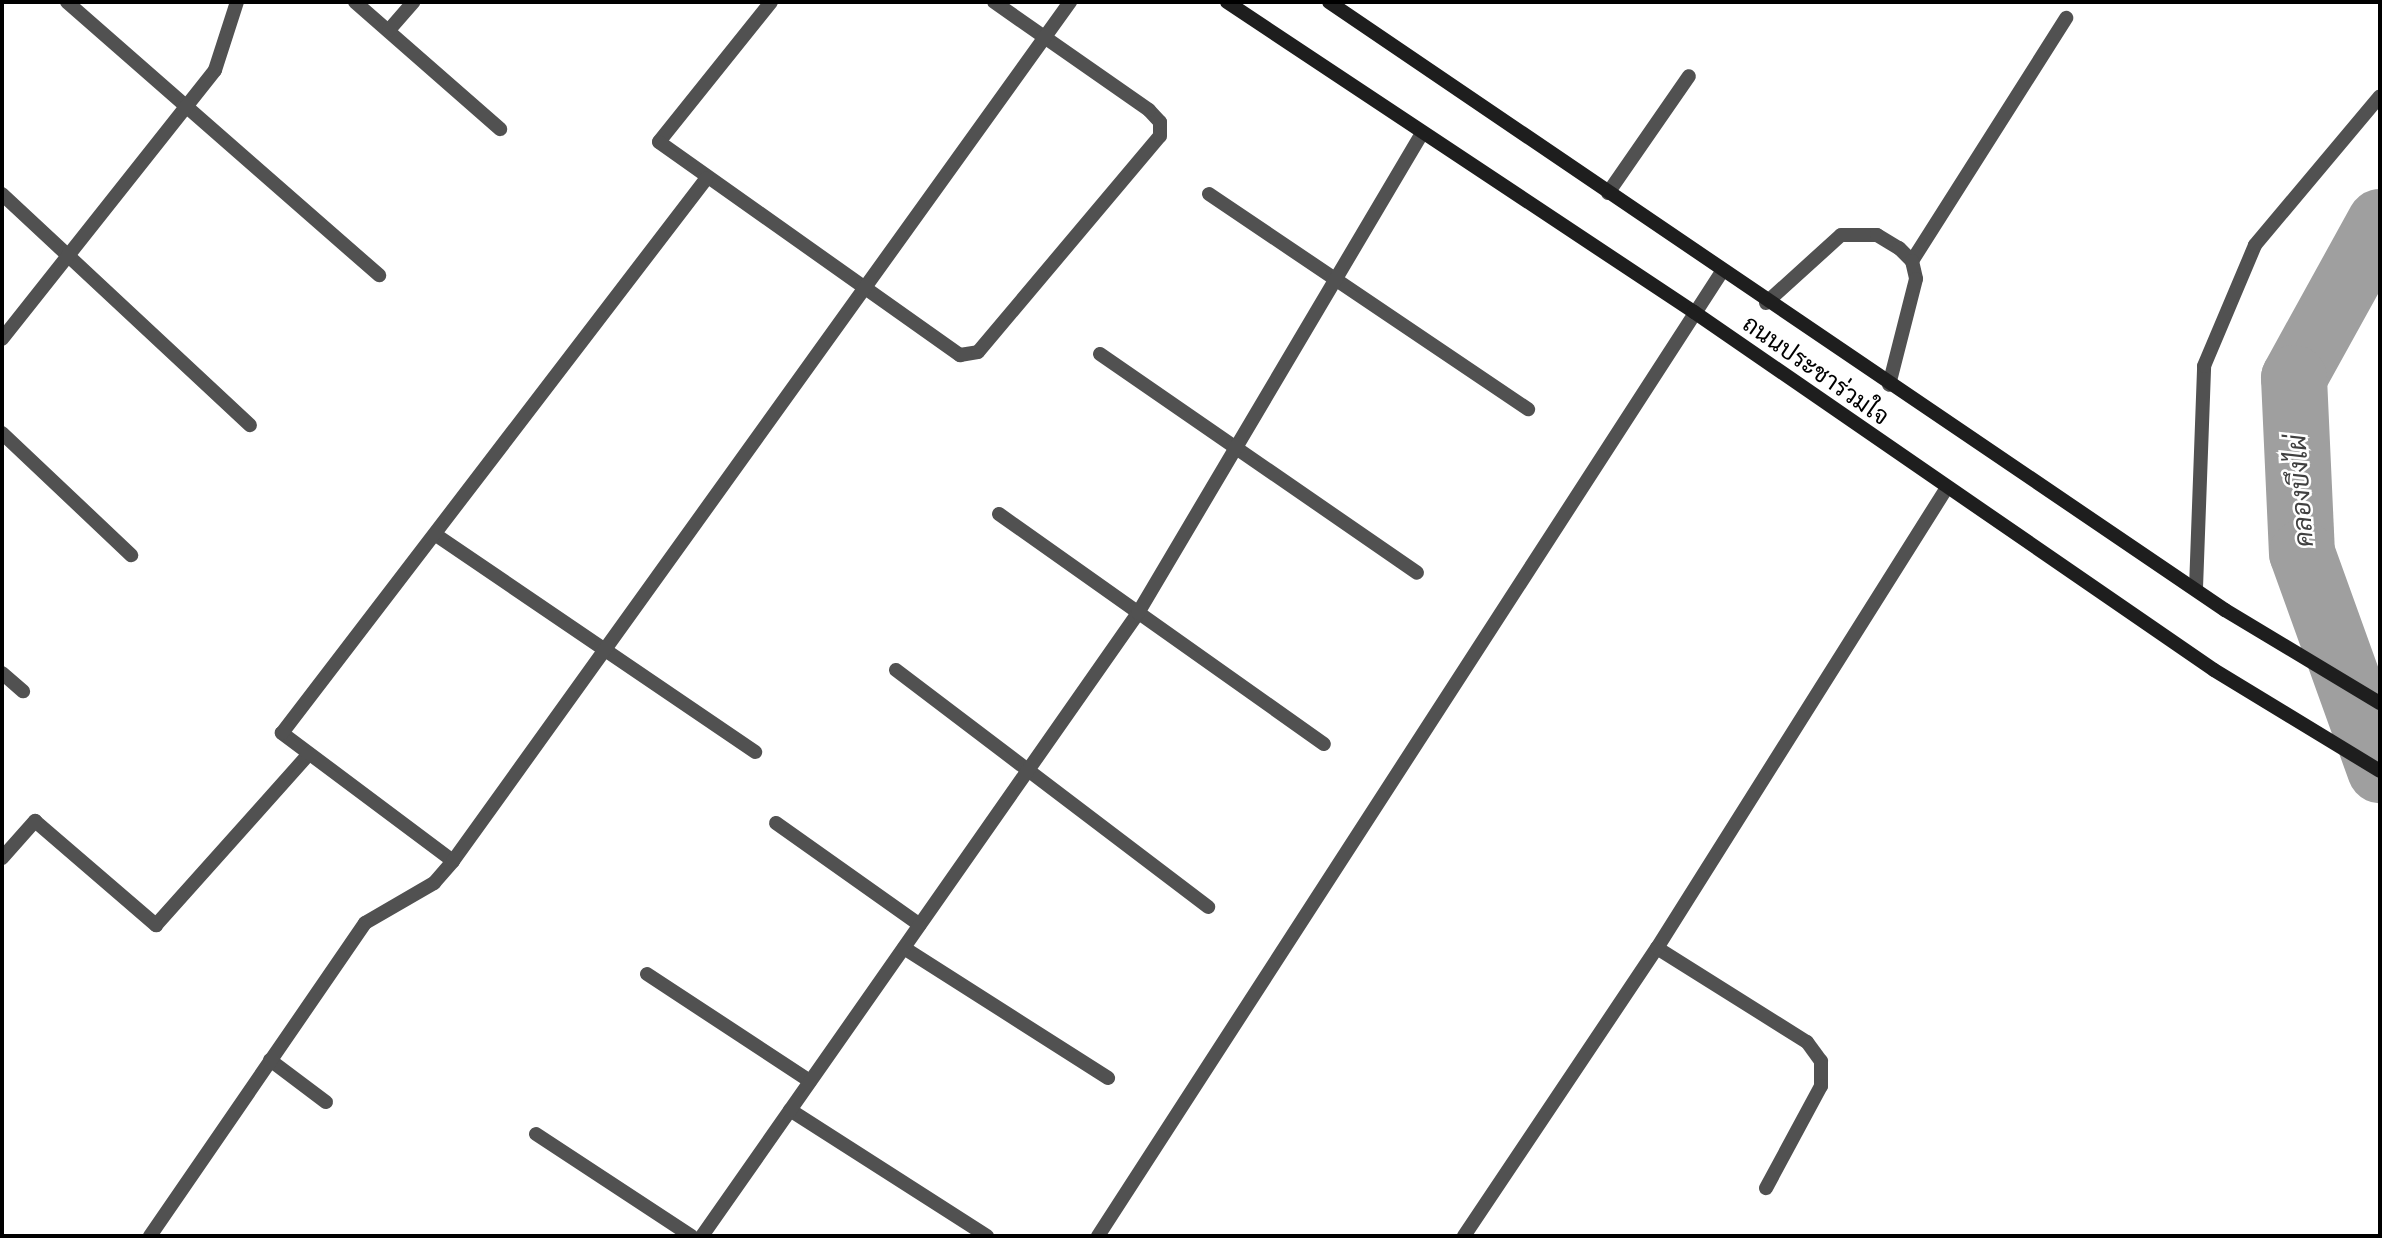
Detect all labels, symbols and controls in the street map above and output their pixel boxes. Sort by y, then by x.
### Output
street label: ถนนประชาร่วมใจ [1737,309,1895,431]
water label: คลองบึงไผ่ [2281,434,2319,548]

